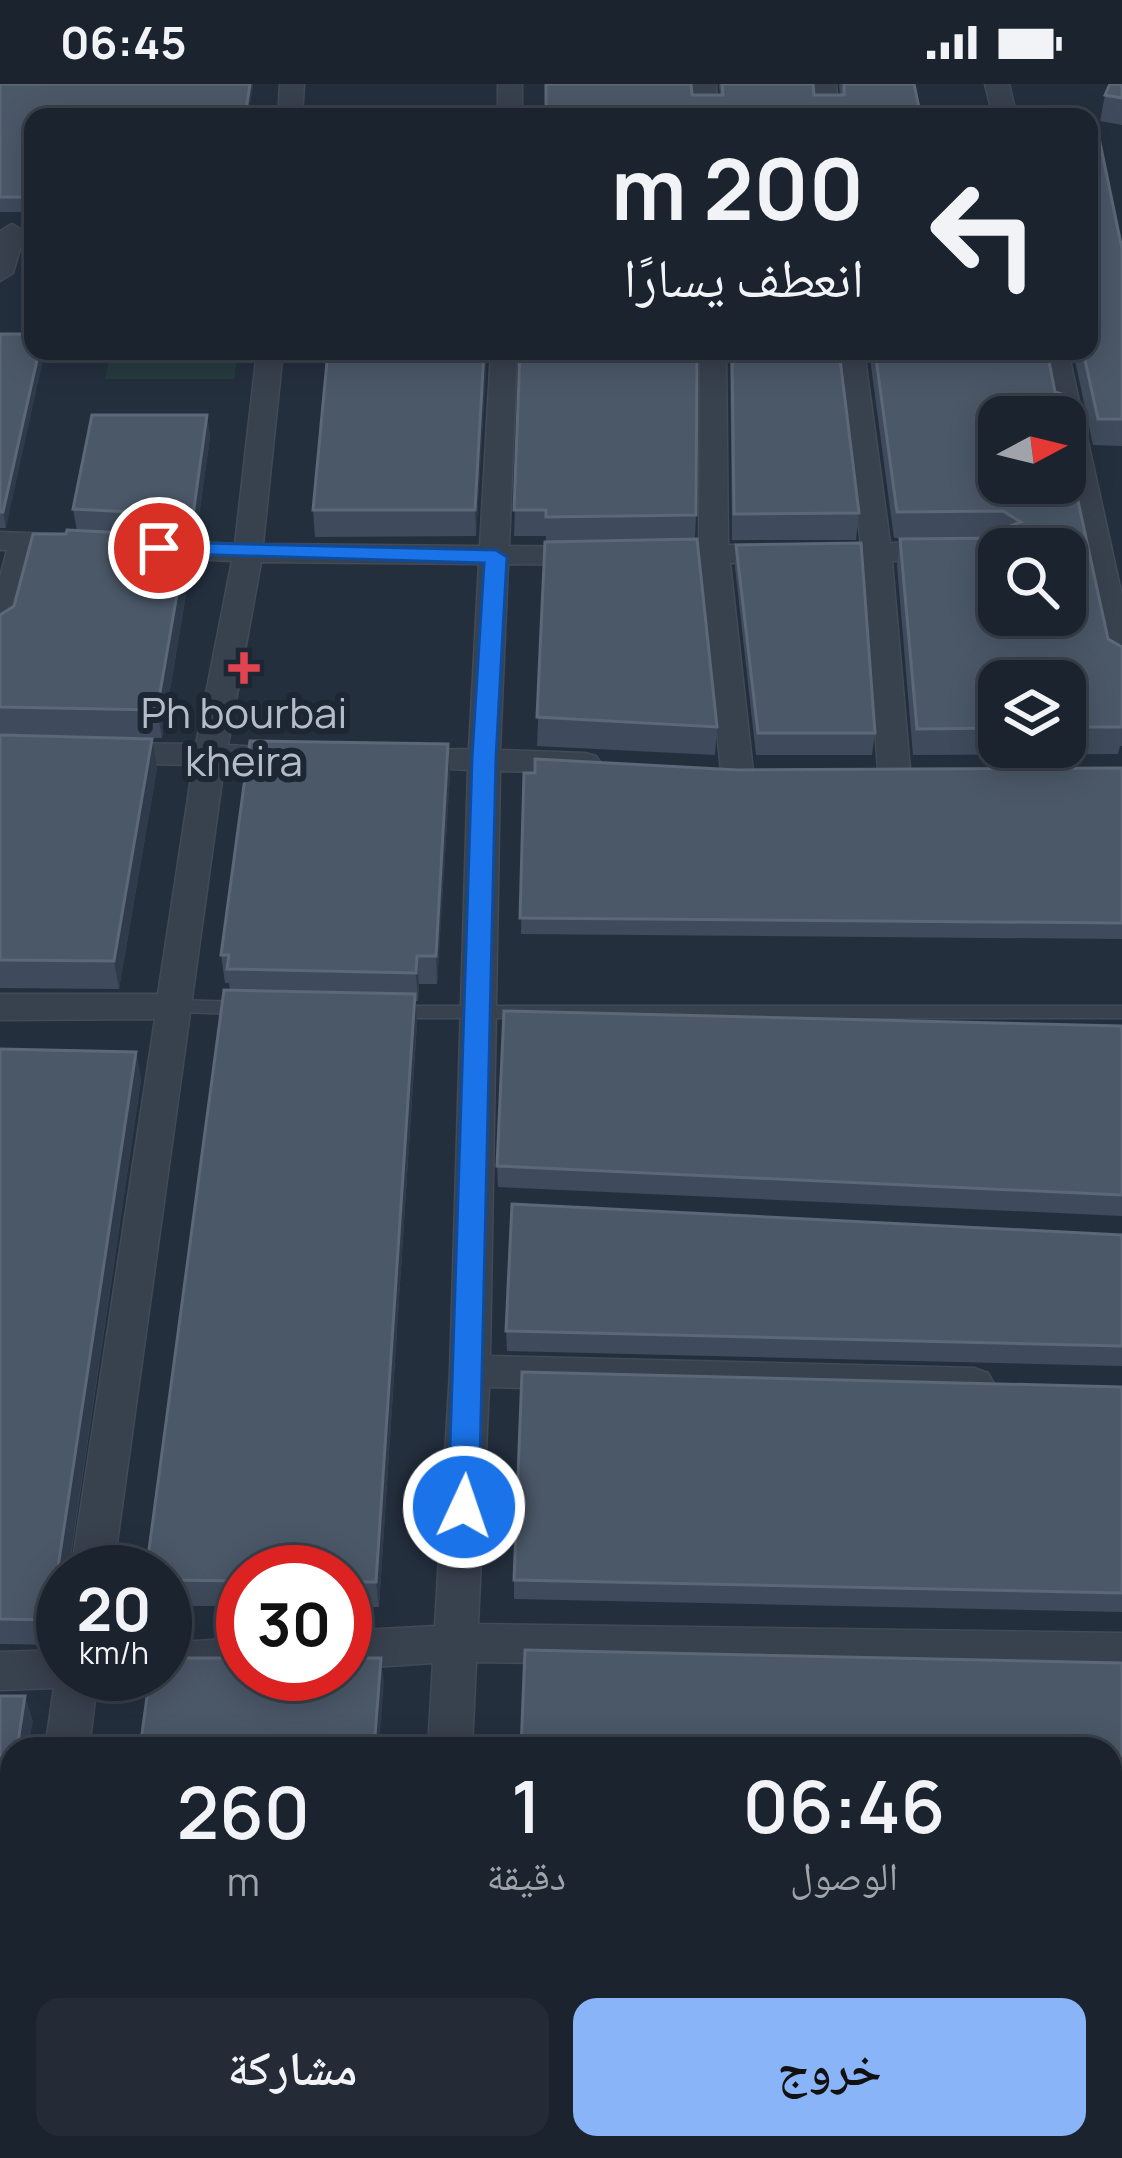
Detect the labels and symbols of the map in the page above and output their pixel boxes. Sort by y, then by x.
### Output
north arrow [978,396,1086,504]
pin [108,497,210,599]
marker: Ph bourbai kheira [231,655,257,681]
place label: Ph bourbai kheira [141,683,347,789]
position arrow [401,1444,527,1570]
speed limit sign: 30 [216,1545,372,1701]

